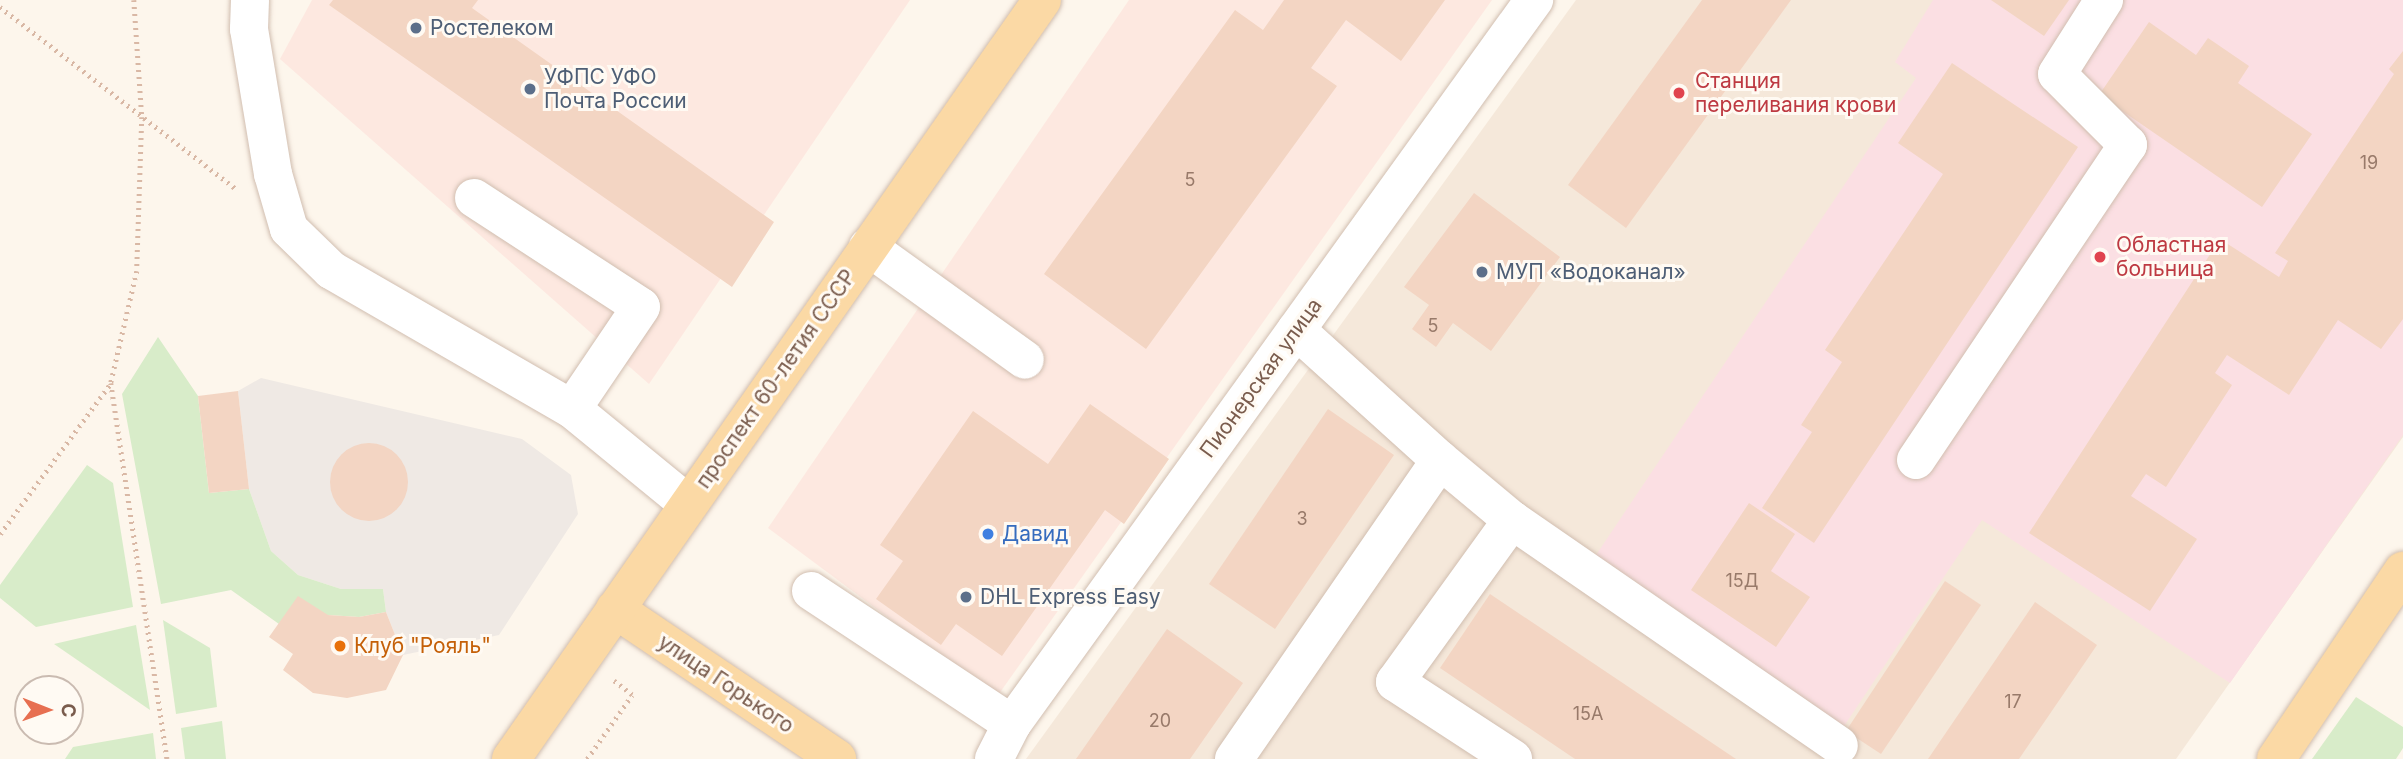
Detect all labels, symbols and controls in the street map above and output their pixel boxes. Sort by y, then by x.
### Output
place label: Ростелеком [430,15,554,41]
marker: Ростелеком [408,20,424,36]
place label: УФПС УФО Почта России [544,64,687,114]
place label: Станция переливания крови [1695,68,1896,118]
marker: УФПС УФО Почта России [522,81,538,97]
marker: Станция переливания крови [1669,83,1689,103]
house number: 19 [2360,152,2378,174]
house number: 5 [1185,169,1195,191]
place label: Областная больница [2116,232,2226,282]
marker: Областная больница [2090,247,2110,267]
place label: МУП «Водоканал» [1496,259,1686,285]
marker: МУП «Водоканал» [1474,264,1490,280]
street label: проспект 60-летия СССР [691,265,861,493]
street label: Пионерская улица [1195,294,1327,462]
house number: 5 [1428,315,1438,337]
house number: 3 [1296,508,1308,530]
place label: Давид [1002,521,1068,547]
marker: Давид [980,526,996,542]
house number: 15Д [1725,570,1759,592]
place label: DHL Express Easy [980,584,1161,610]
marker: DHL Express Easy [958,589,974,605]
street label: улица Горького [653,629,799,739]
place label: Клуб "Рояль" [354,633,491,659]
marker: Клуб "Рояль" [332,638,348,654]
north arrow [14,675,84,745]
house number: 17 [2004,691,2022,713]
text: С [57,703,80,718]
house number: 15А [1573,703,1603,725]
house number: 20 [1149,710,1171,732]

